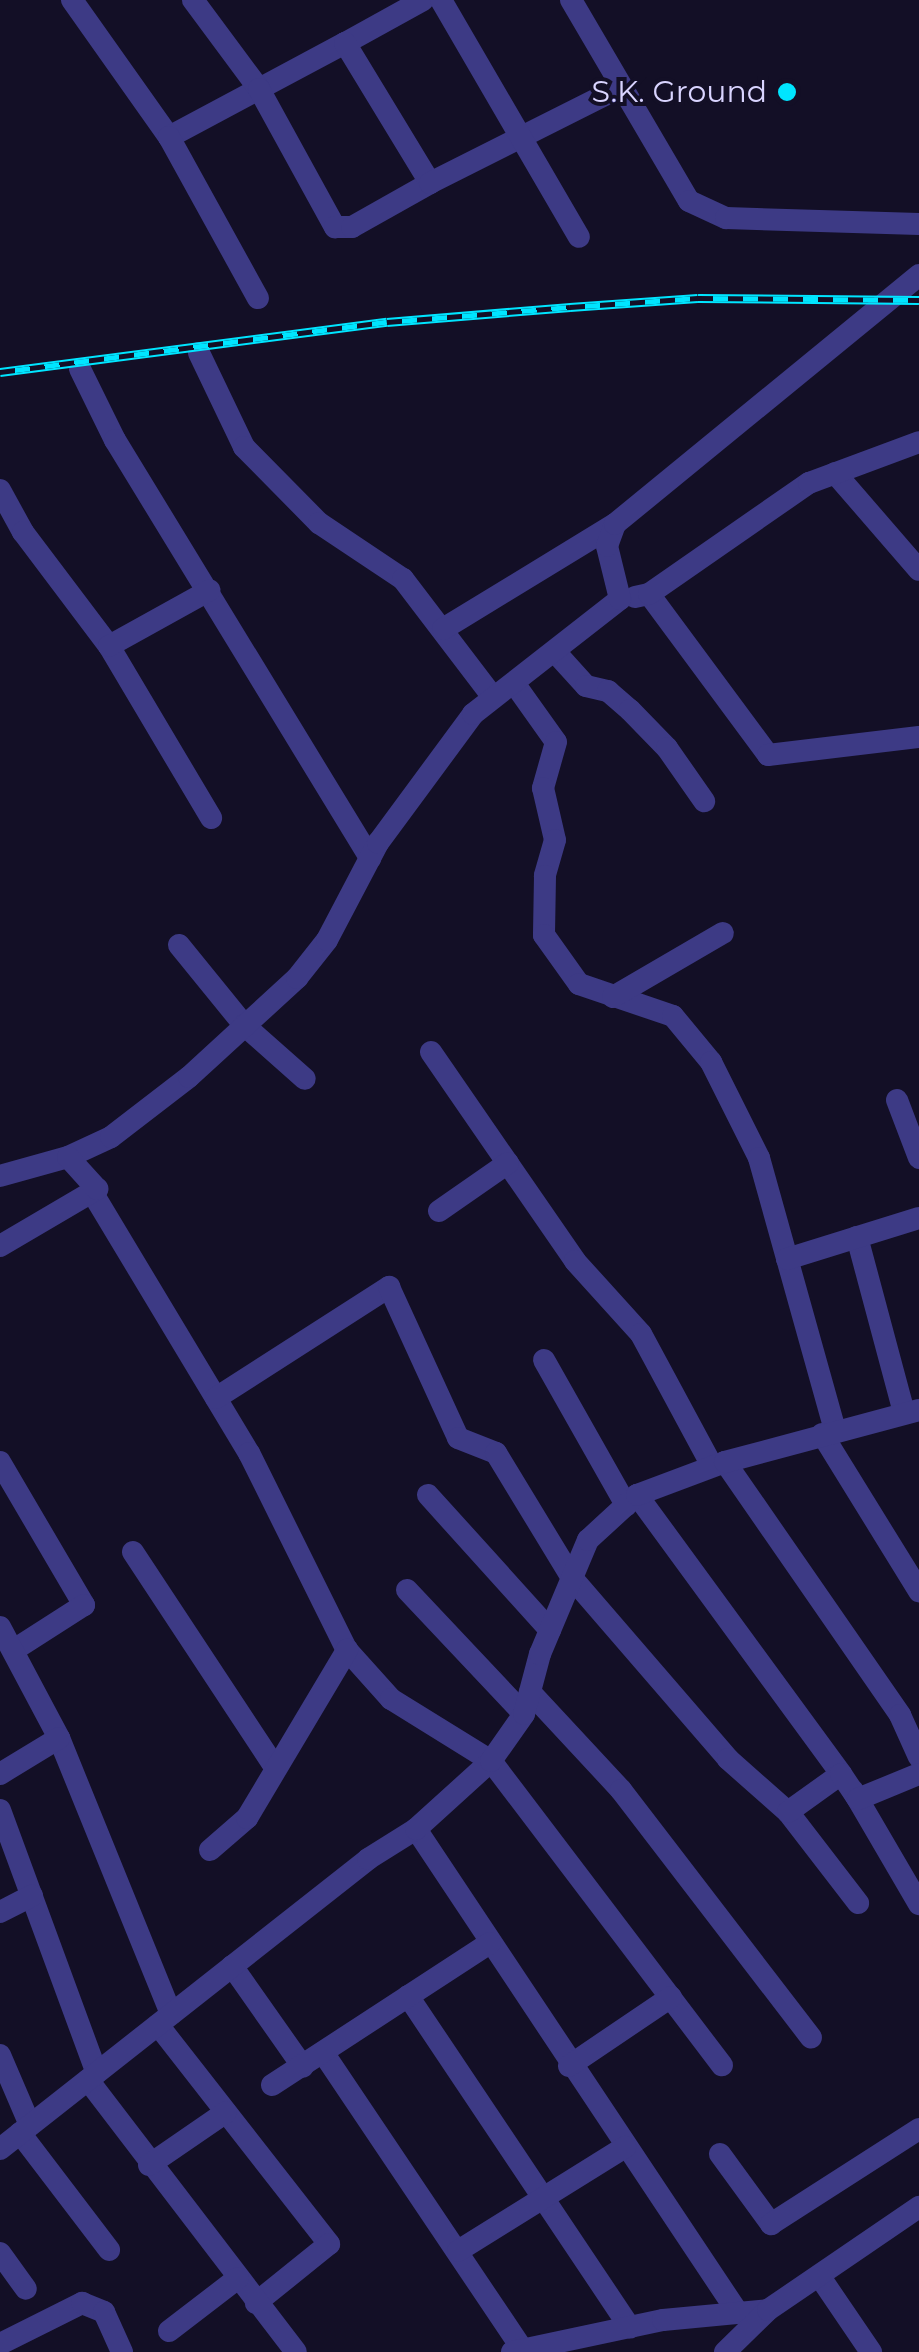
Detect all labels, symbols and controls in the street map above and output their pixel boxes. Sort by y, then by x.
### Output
place label: S.K. Ground [592,74,767,110]
marker: S.K. Ground [776,81,798,103]

